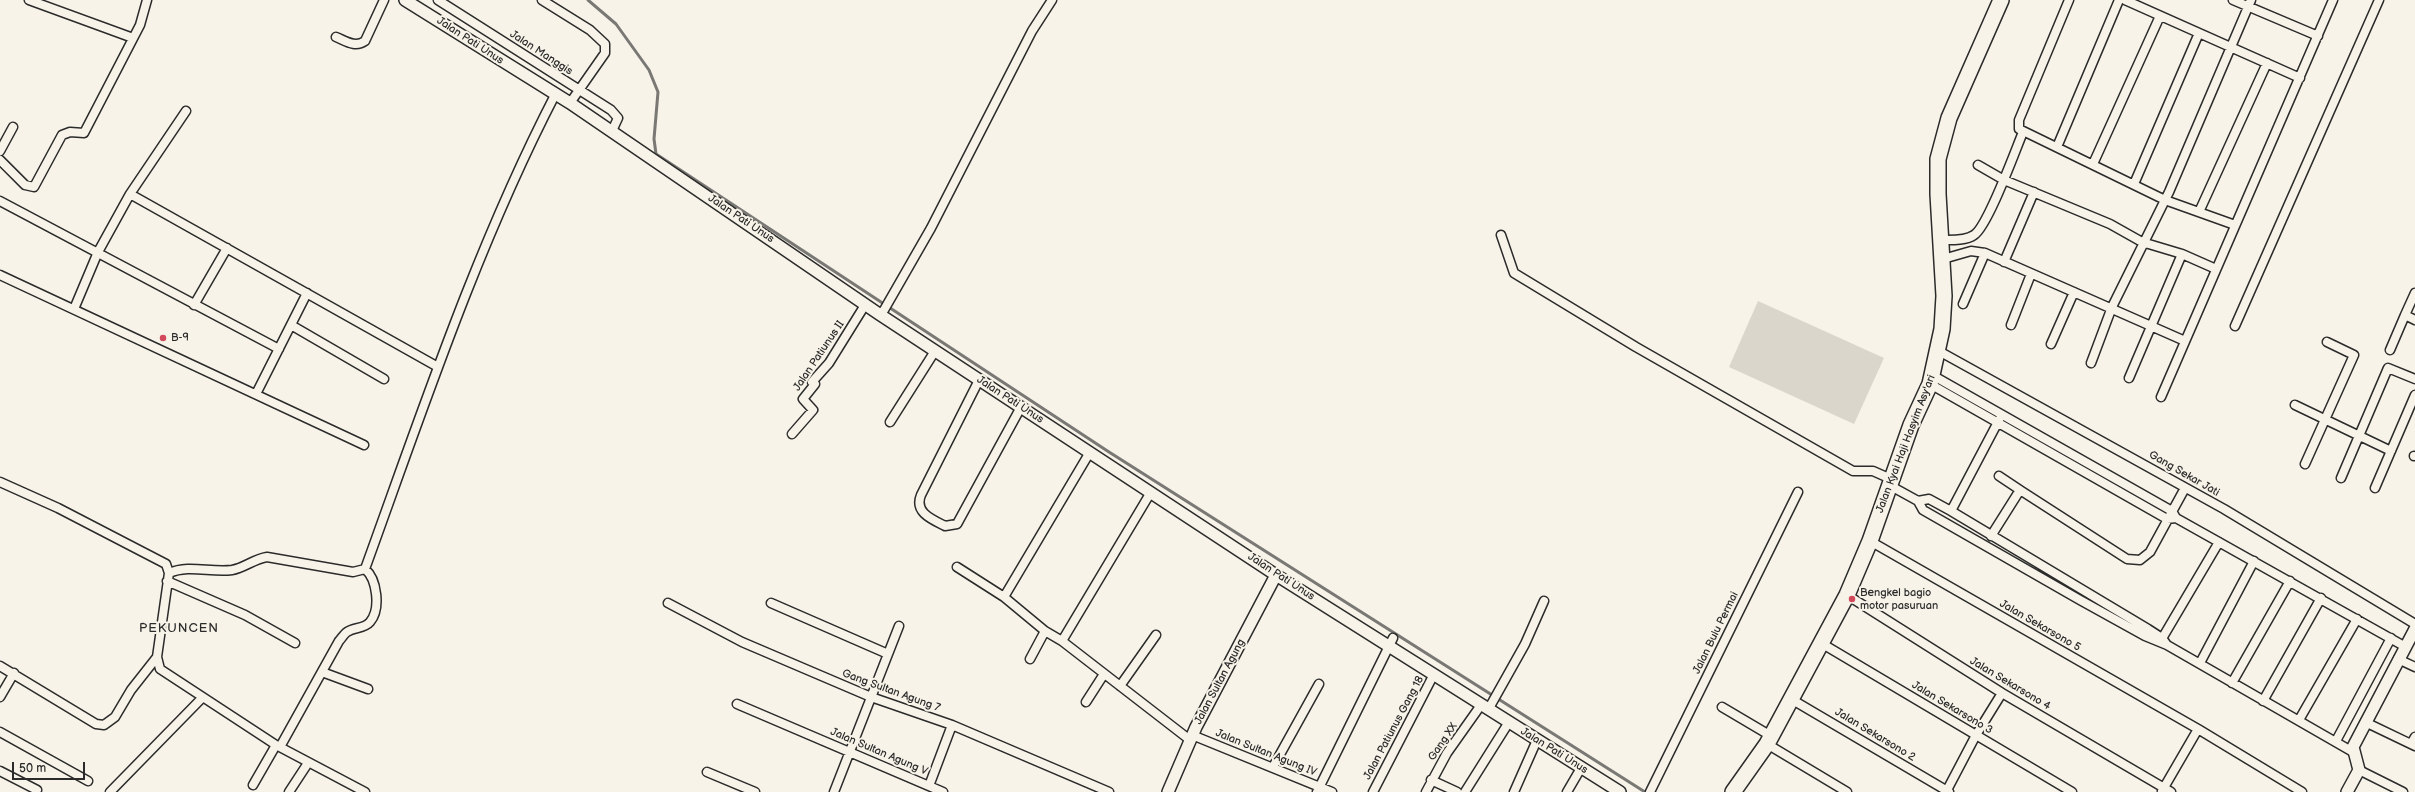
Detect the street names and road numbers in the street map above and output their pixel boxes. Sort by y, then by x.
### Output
street label: Jalan Pati Unus [434,15,506,67]
street label: Jalan Manggis [507,28,575,78]
street label: Jalan Pati Unus [705,192,777,246]
street label: Jalan Patiunus II [791,318,847,394]
street label: Jalan Kyai Haji Hasyim Asy'ari [1874,373,1938,515]
street label: Jalan Pati Unus [974,374,1046,426]
street label: Gang Sekar Jati [2146,448,2222,500]
street label: Jalan Pati Unus [1245,551,1317,603]
street label: Jalan Bulu Permai [1690,590,1742,676]
street label: Jalan Sekarsono 5 [1997,597,2083,655]
street label: Jalan Sultan Agung [1192,637,1248,727]
street label: Jalan Sekarsono 4 [1967,655,2053,713]
street label: Gang Sultan Agung 7 [840,667,942,715]
street label: Jalan Patiunus Gang 18 [1361,674,1427,782]
street label: Jalan Sekarsono 3 [1909,679,1995,737]
street label: Jalan Sekarsono 2 [1832,706,1918,764]
street label: Gang XX [1426,721,1460,763]
street label: Jalan Pati Unus [1518,725,1590,777]
street label: Jalan Sultan Agung V [828,726,930,778]
street label: Jalan Sultan Agung IV [1214,727,1318,779]

